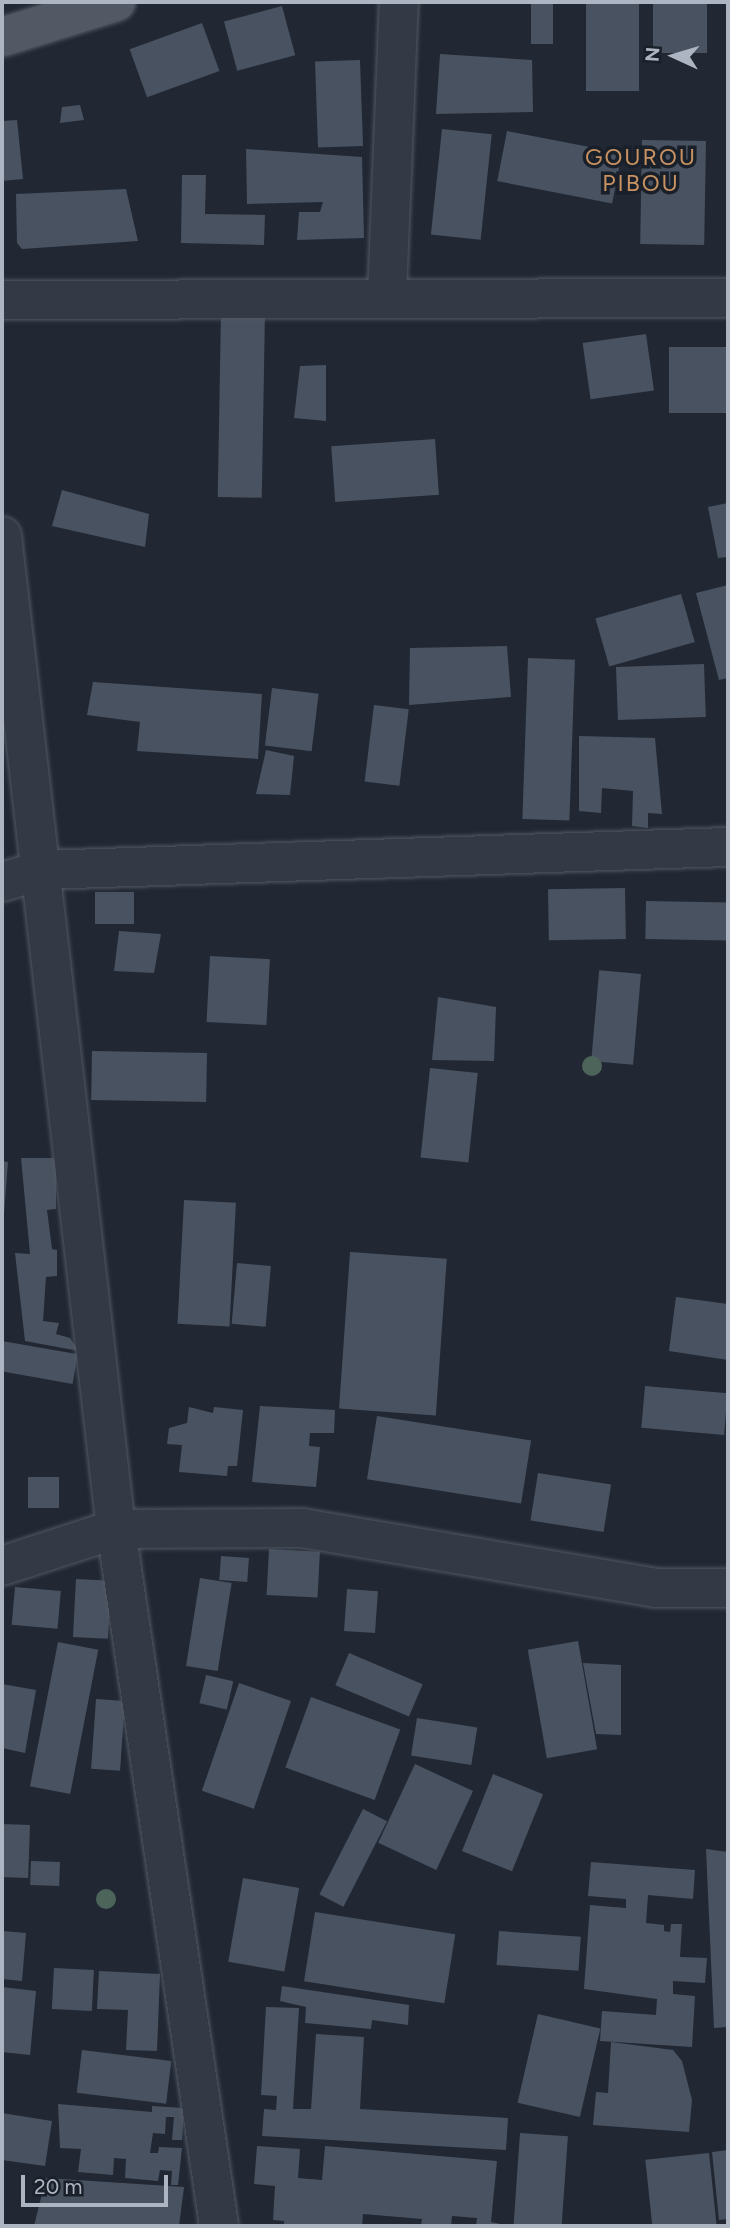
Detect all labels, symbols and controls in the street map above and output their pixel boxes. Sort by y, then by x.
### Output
north arrow [639,21,709,91]
text: N [641,46,665,63]
district label: GOUROU PIBOU [586,143,696,197]
scale bar [24,2162,172,2206]
text: 20 m [34,2174,82,2199]

